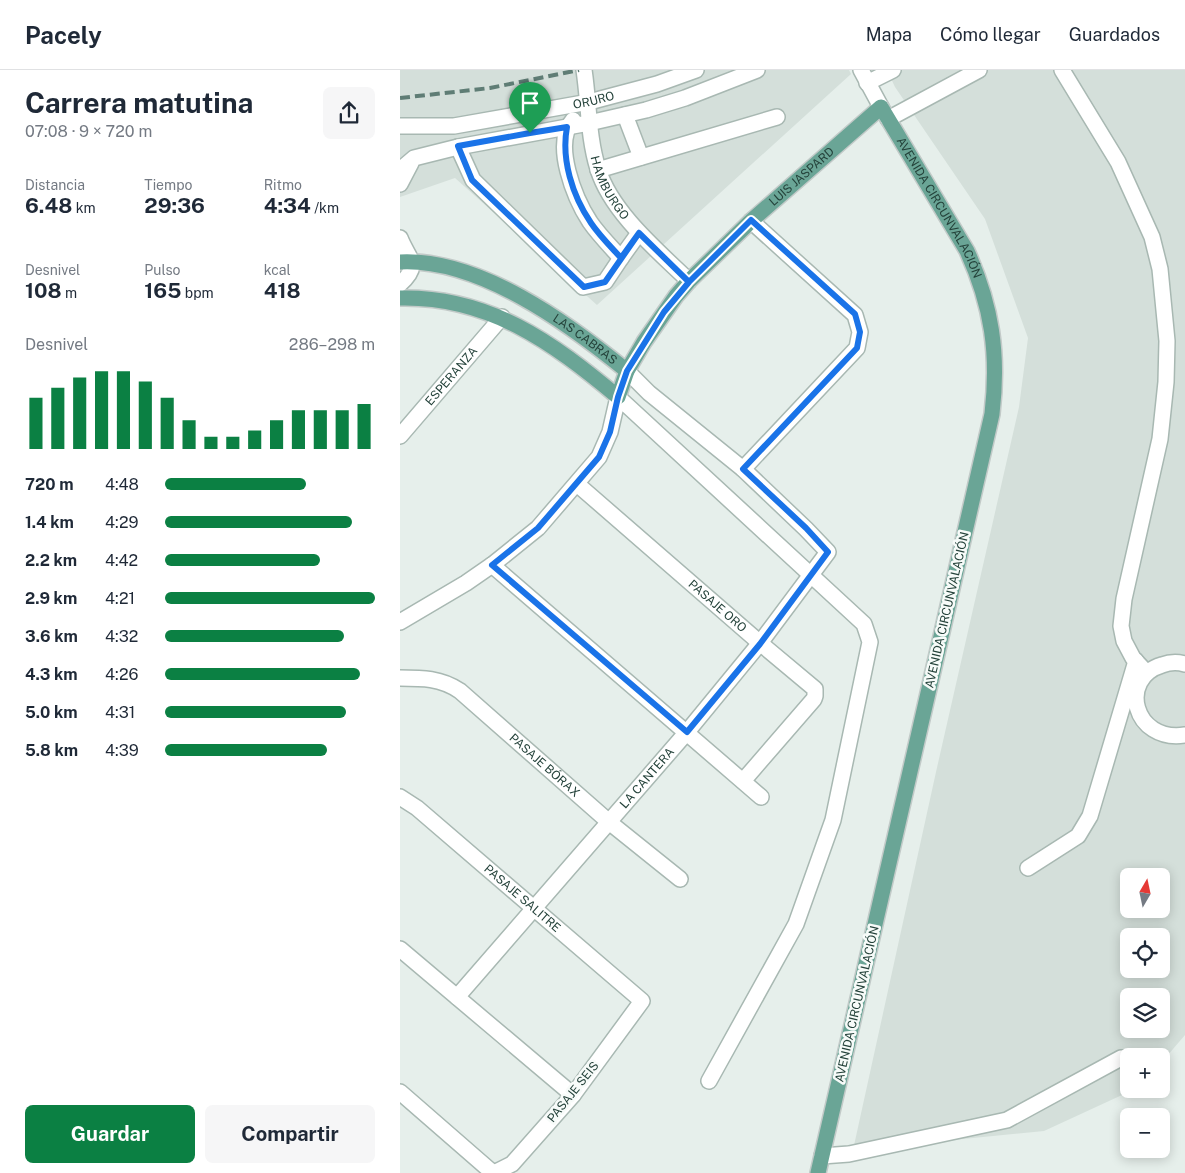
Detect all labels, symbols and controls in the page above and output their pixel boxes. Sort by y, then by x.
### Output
text: Pacely [25,21,102,49]
text: Mapa [866,24,912,45]
text: Cómo llegar [940,24,1041,45]
text: Guardados [1069,24,1160,45]
pin [509,82,551,133]
text: Carrera matutina [25,86,253,119]
button: share [323,87,375,139]
icon: arrive [516,89,544,117]
street label: ORURO [572,89,616,112]
text: 07:08 · 9 × 720 m [25,122,152,141]
street label: AVENIDA CIRCUNVALACIÓN [894,135,984,280]
street label: LUIS JASPARD [766,144,837,209]
street label: HAMBURGO [588,154,632,223]
text: Distancia [25,177,85,193]
text: Tiempo [144,177,192,193]
text: Ritmo [264,177,302,193]
text: 6.48 [25,193,72,218]
text: 29:36 [144,193,205,218]
text: 4:34 [264,193,311,218]
text: km [72,200,96,216]
text: /km [311,200,339,216]
text: Desnivel [25,262,80,278]
text: Pulso [144,262,180,278]
text: kcal [264,262,291,278]
text: 108 [25,278,62,303]
text: 165 [144,278,181,303]
text: 418 [264,278,301,303]
text: m [62,285,77,301]
text: bpm [181,285,214,301]
street label: LAS CABRAS [550,311,620,367]
text: Desnivel [25,335,88,354]
text: 286–298 m [289,335,375,354]
street label: ESPERANZA [422,344,481,408]
text: 720 m [25,475,73,494]
text: 4:48 [105,475,139,494]
text: 1.4 km [25,513,74,532]
text: 4:29 [105,513,139,532]
street label: AVENIDA CIRCUNVALACIÓN [922,531,972,689]
text: 2.2 km [25,551,77,570]
text: 4:42 [105,551,138,570]
street label: PASAJE ORO [685,577,749,635]
text: 2.9 km [25,589,77,608]
text: 4:21 [105,589,135,608]
text: 3.6 km [25,627,78,646]
text: 4:32 [105,627,138,646]
text: 4.3 km [25,665,78,684]
text: 4:26 [105,665,138,684]
text: 5.0 km [25,703,78,722]
text: 4:31 [105,703,135,722]
street label: PASAJE BÓRAX [507,731,583,800]
text: 5.8 km [25,741,78,760]
text: 4:39 [105,741,139,760]
street label: LA CANTERA [617,744,677,811]
street label: PASAJE SALITRE [481,862,563,935]
north arrow [1120,868,1170,918]
map controls [1120,868,1170,1158]
street label: AVENIDA CIRCUNVALACIÓN [832,925,882,1083]
button: locate [1120,928,1170,978]
button: layers [1120,988,1170,1038]
button: + [1120,1048,1170,1098]
street label: PASAJE SEIS [544,1059,602,1125]
button: Guardar [25,1105,195,1163]
button: Compartir [205,1105,375,1163]
button: − [1120,1108,1170,1158]

